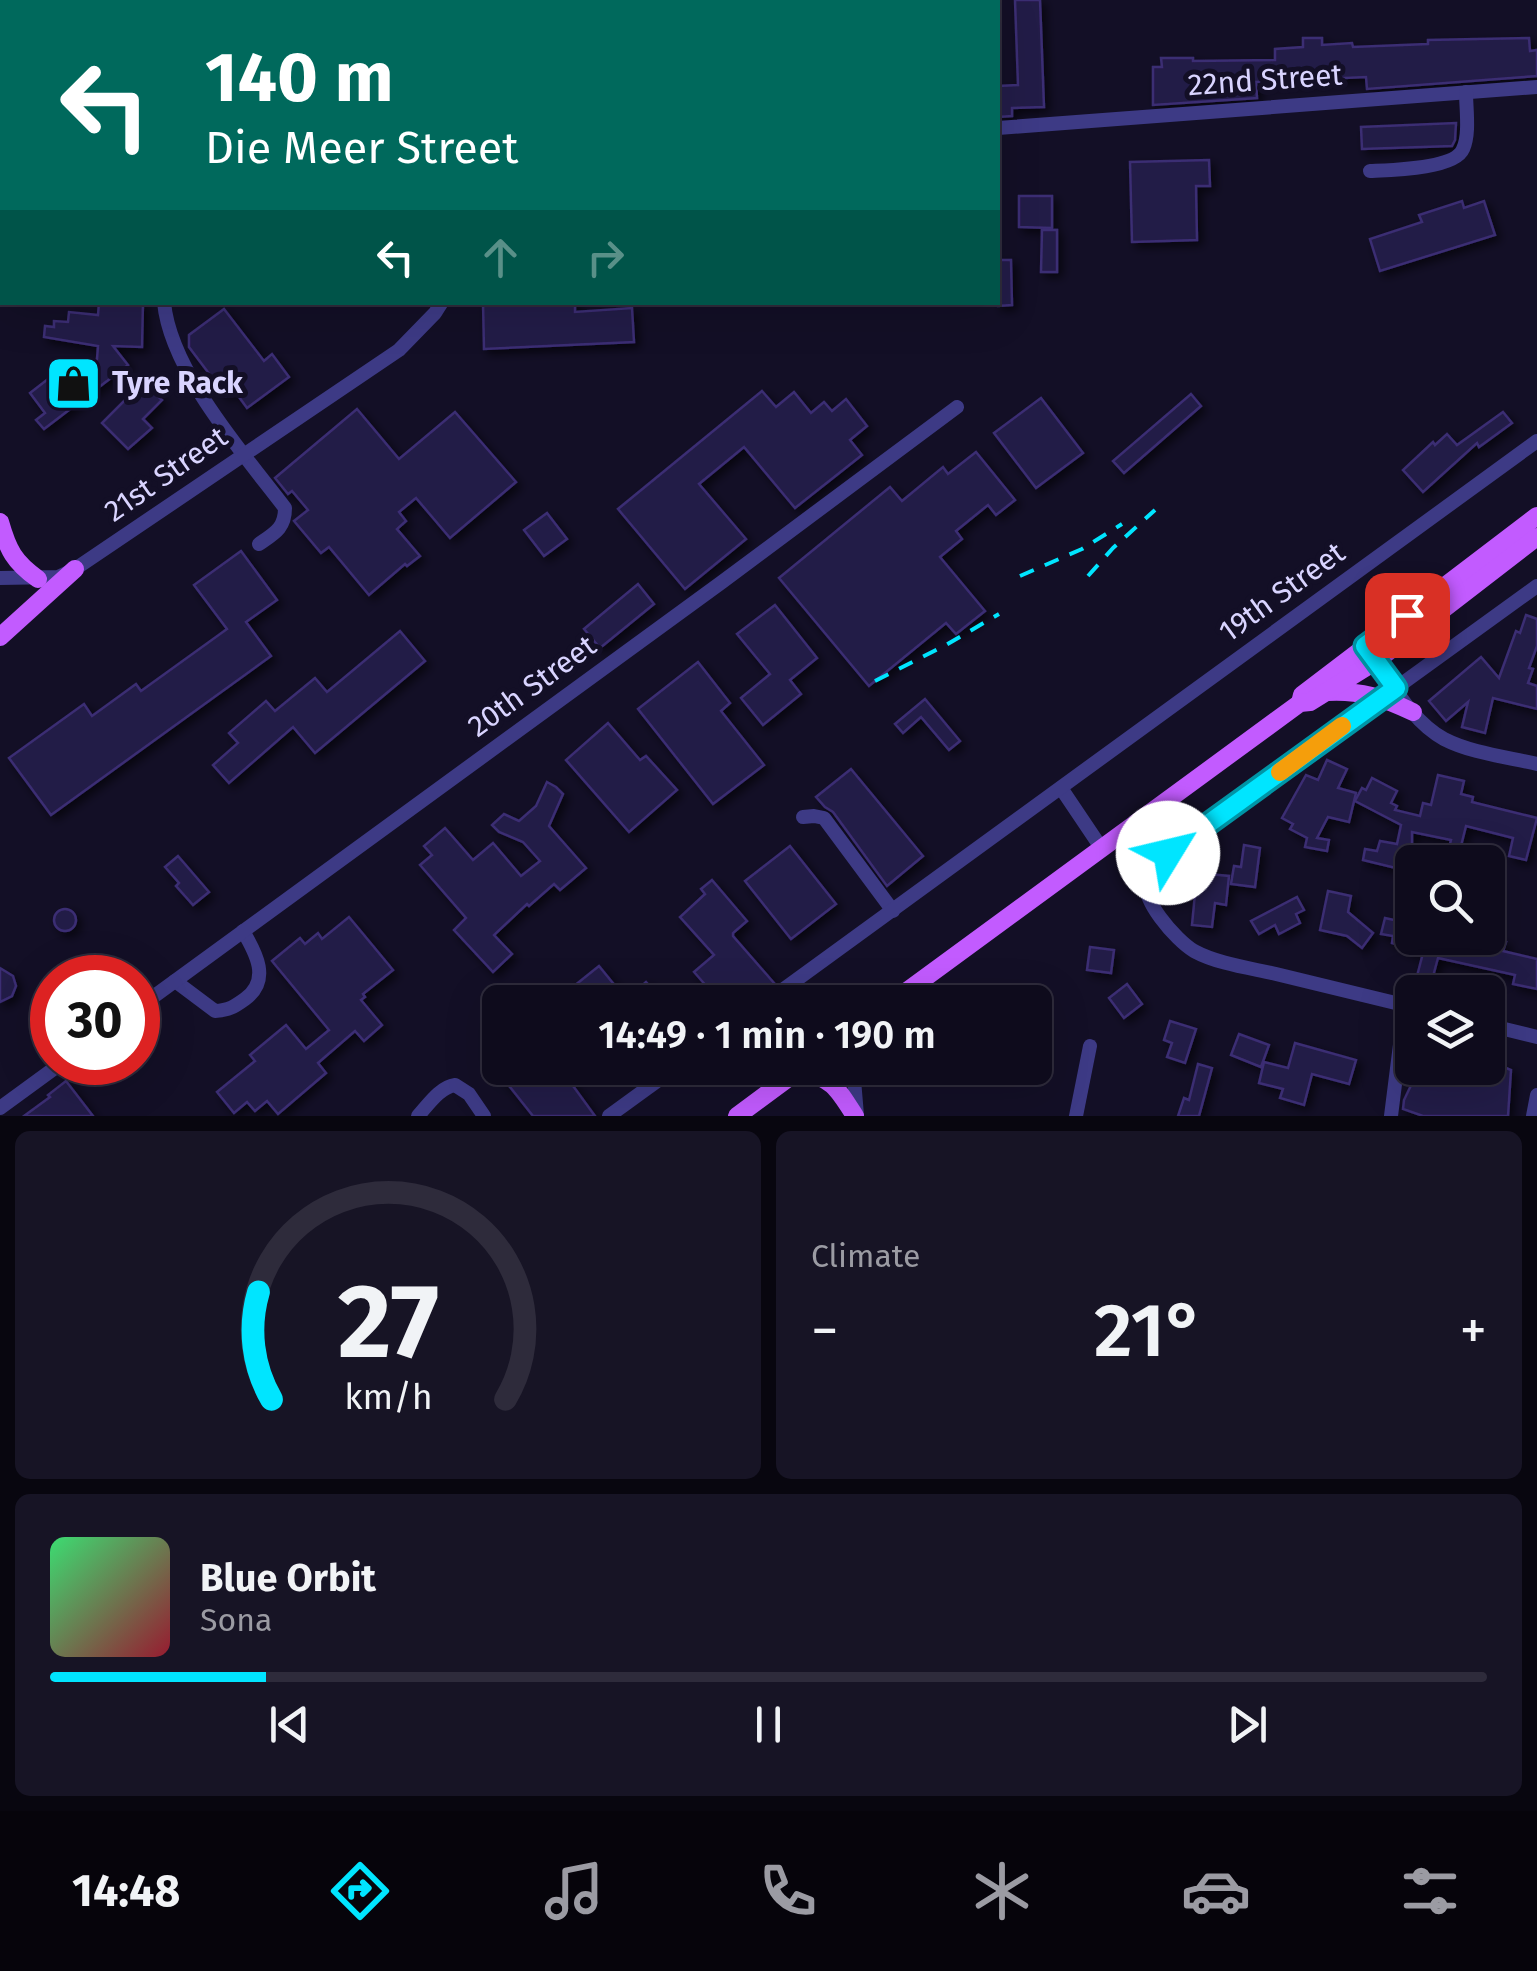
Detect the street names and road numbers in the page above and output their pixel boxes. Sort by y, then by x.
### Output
street label: 22nd Street [1187,57,1344,103]
street label: 21st Street [98,419,234,529]
street label: 19th Street [1212,534,1352,650]
street label: 20th Street [461,627,603,744]

